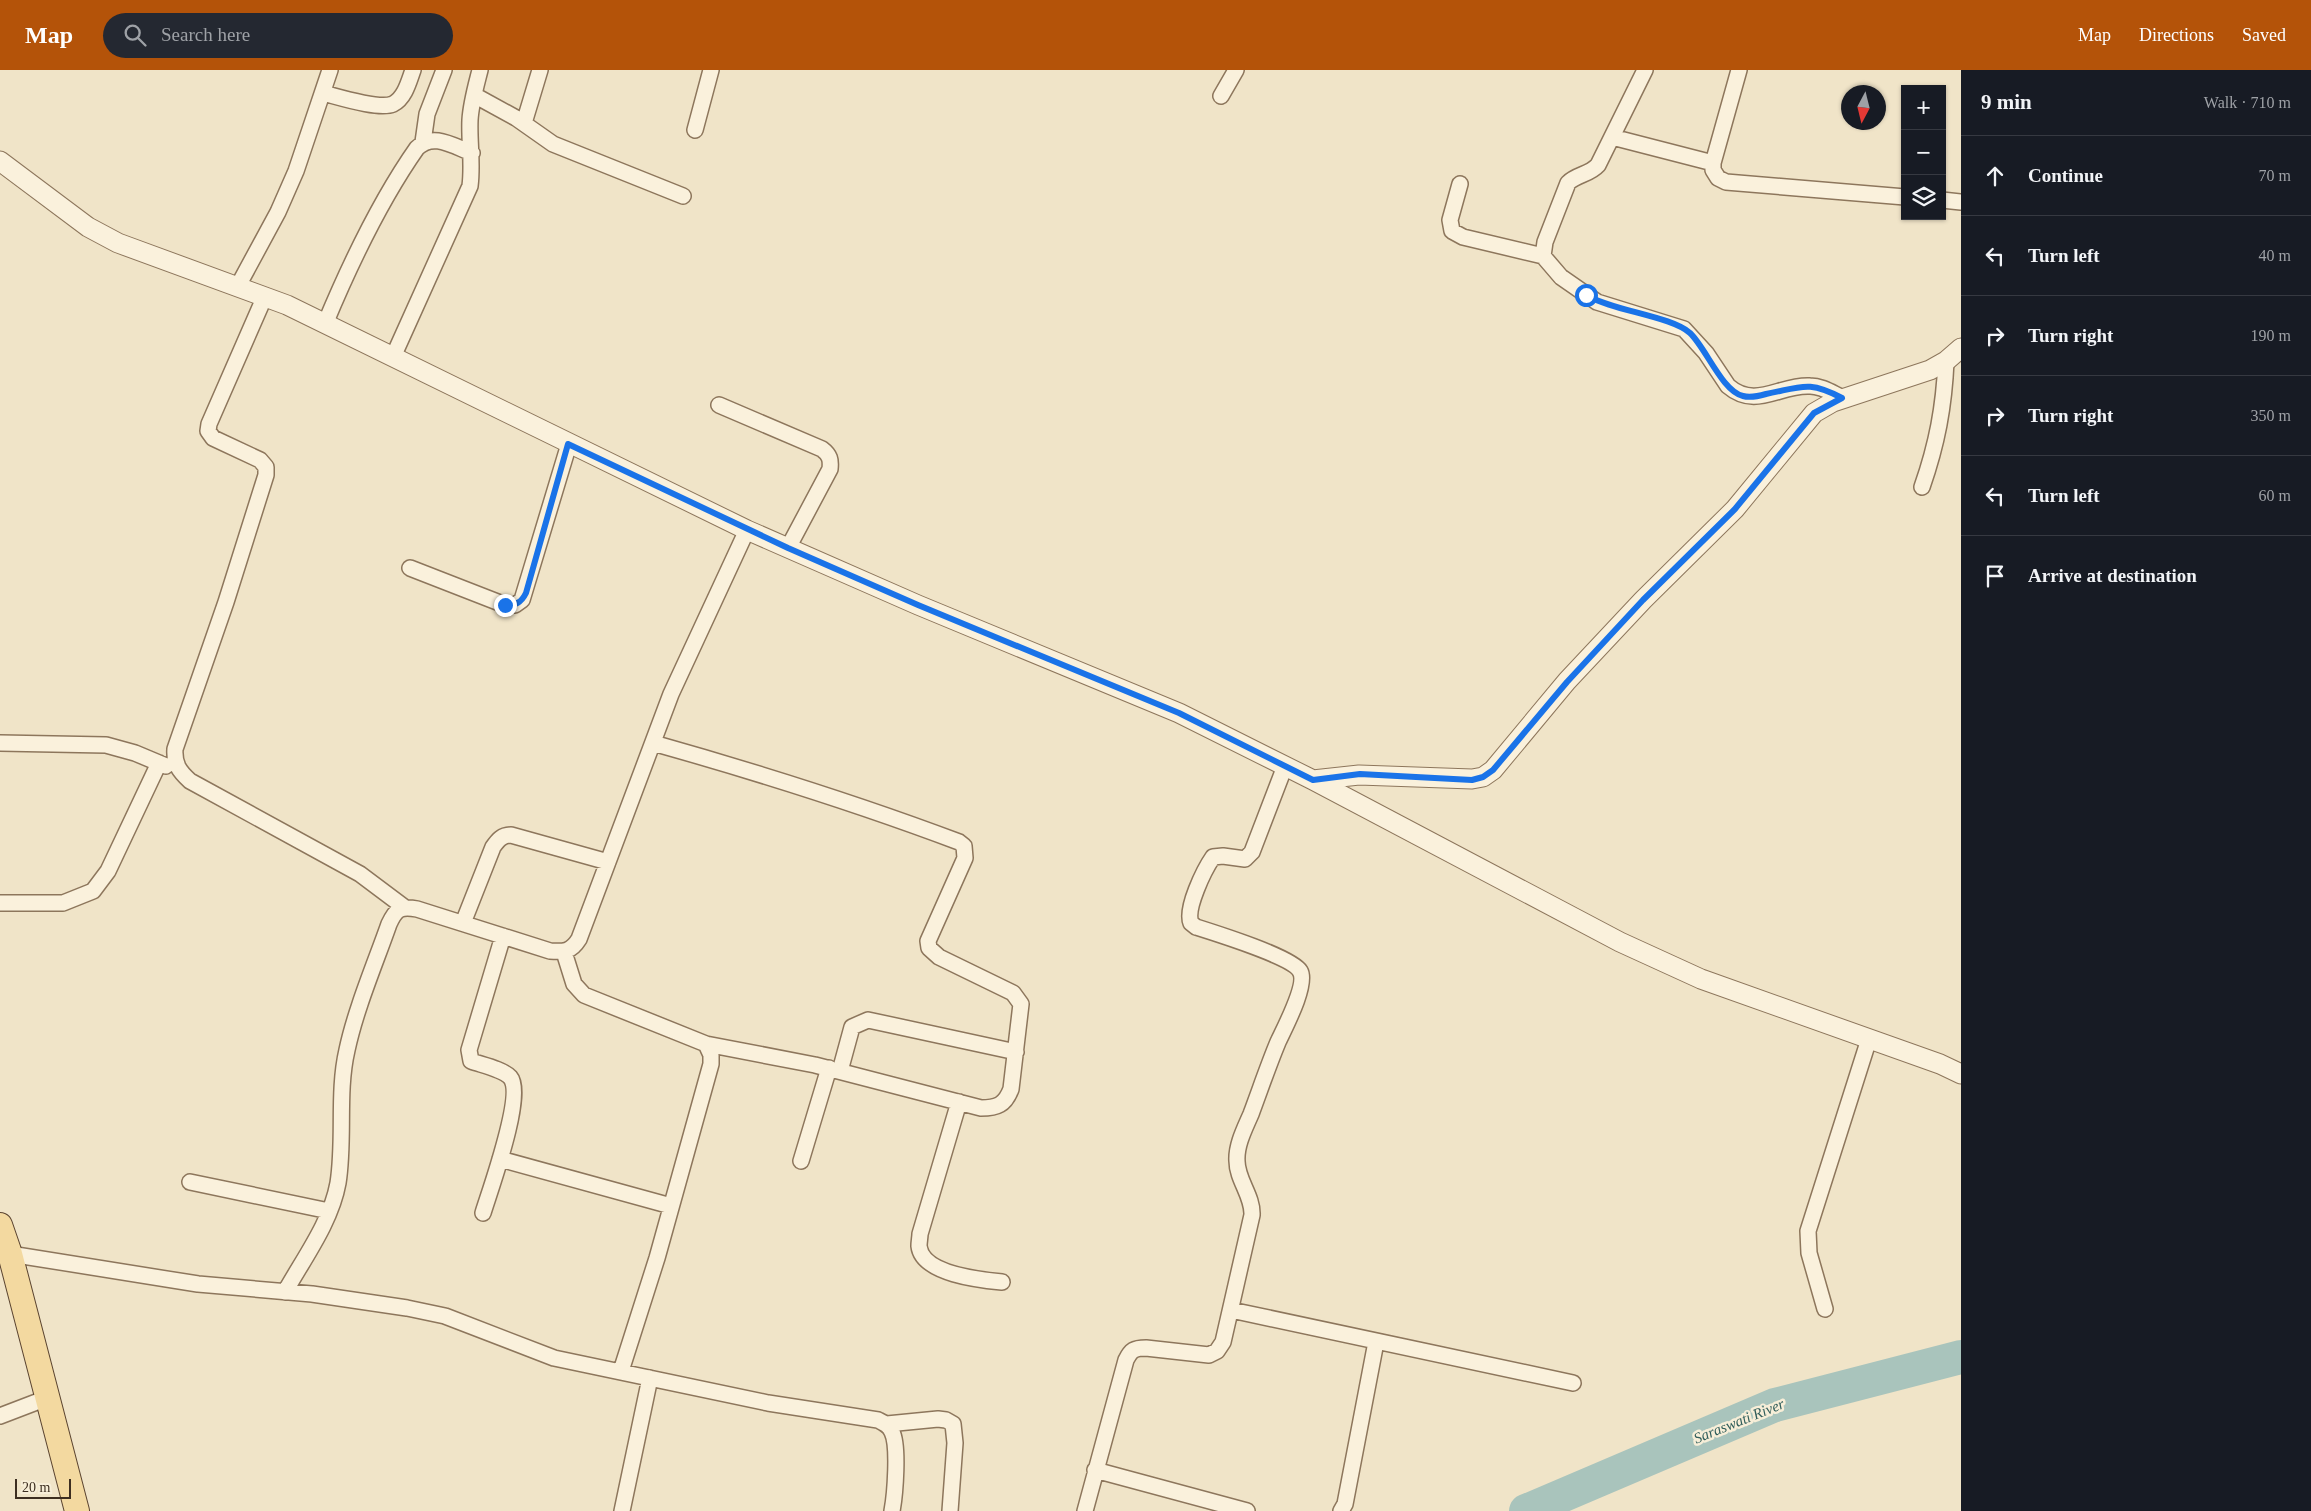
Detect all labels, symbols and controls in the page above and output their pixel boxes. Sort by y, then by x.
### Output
search box [103,13,453,58]
icon: search [121,21,149,49]
text: Map [25,22,73,48]
text: Search here [161,24,250,45]
text: Map [2078,25,2111,45]
text: Directions [2139,25,2214,45]
text: Saved [2242,25,2286,45]
north arrow [1841,85,1886,130]
map controls [1901,85,1946,220]
button: + [1901,85,1946,130]
text: 9 min [1981,90,2032,114]
text: Walk · 710 m [2204,94,2291,111]
button: − [1901,130,1946,175]
icon: ahead [1981,162,2009,190]
text: Continue [2028,165,2103,186]
text: 70 m [2259,167,2291,184]
button: layers [1901,175,1946,220]
icon: left [1981,242,2009,270]
text: Turn left [2028,245,2100,266]
text: 40 m [2259,247,2291,264]
route start [1575,284,1598,307]
icon: right [1981,322,2009,350]
text: Turn right [2028,325,2113,346]
text: 190 m [2251,327,2291,344]
icon: right [1981,402,2009,430]
text: Turn right [2028,405,2113,426]
text: 350 m [2251,407,2291,424]
icon: left [1981,482,2009,510]
text: Turn left [2028,485,2100,506]
text: 60 m [2259,487,2291,504]
icon: arrive [1981,562,2009,590]
text: Arrive at destination [2028,565,2197,586]
route end [494,594,517,617]
water label: Saraswati River [1691,1395,1787,1446]
scale bar [15,1476,71,1499]
text: 20 m [22,1480,50,1495]

